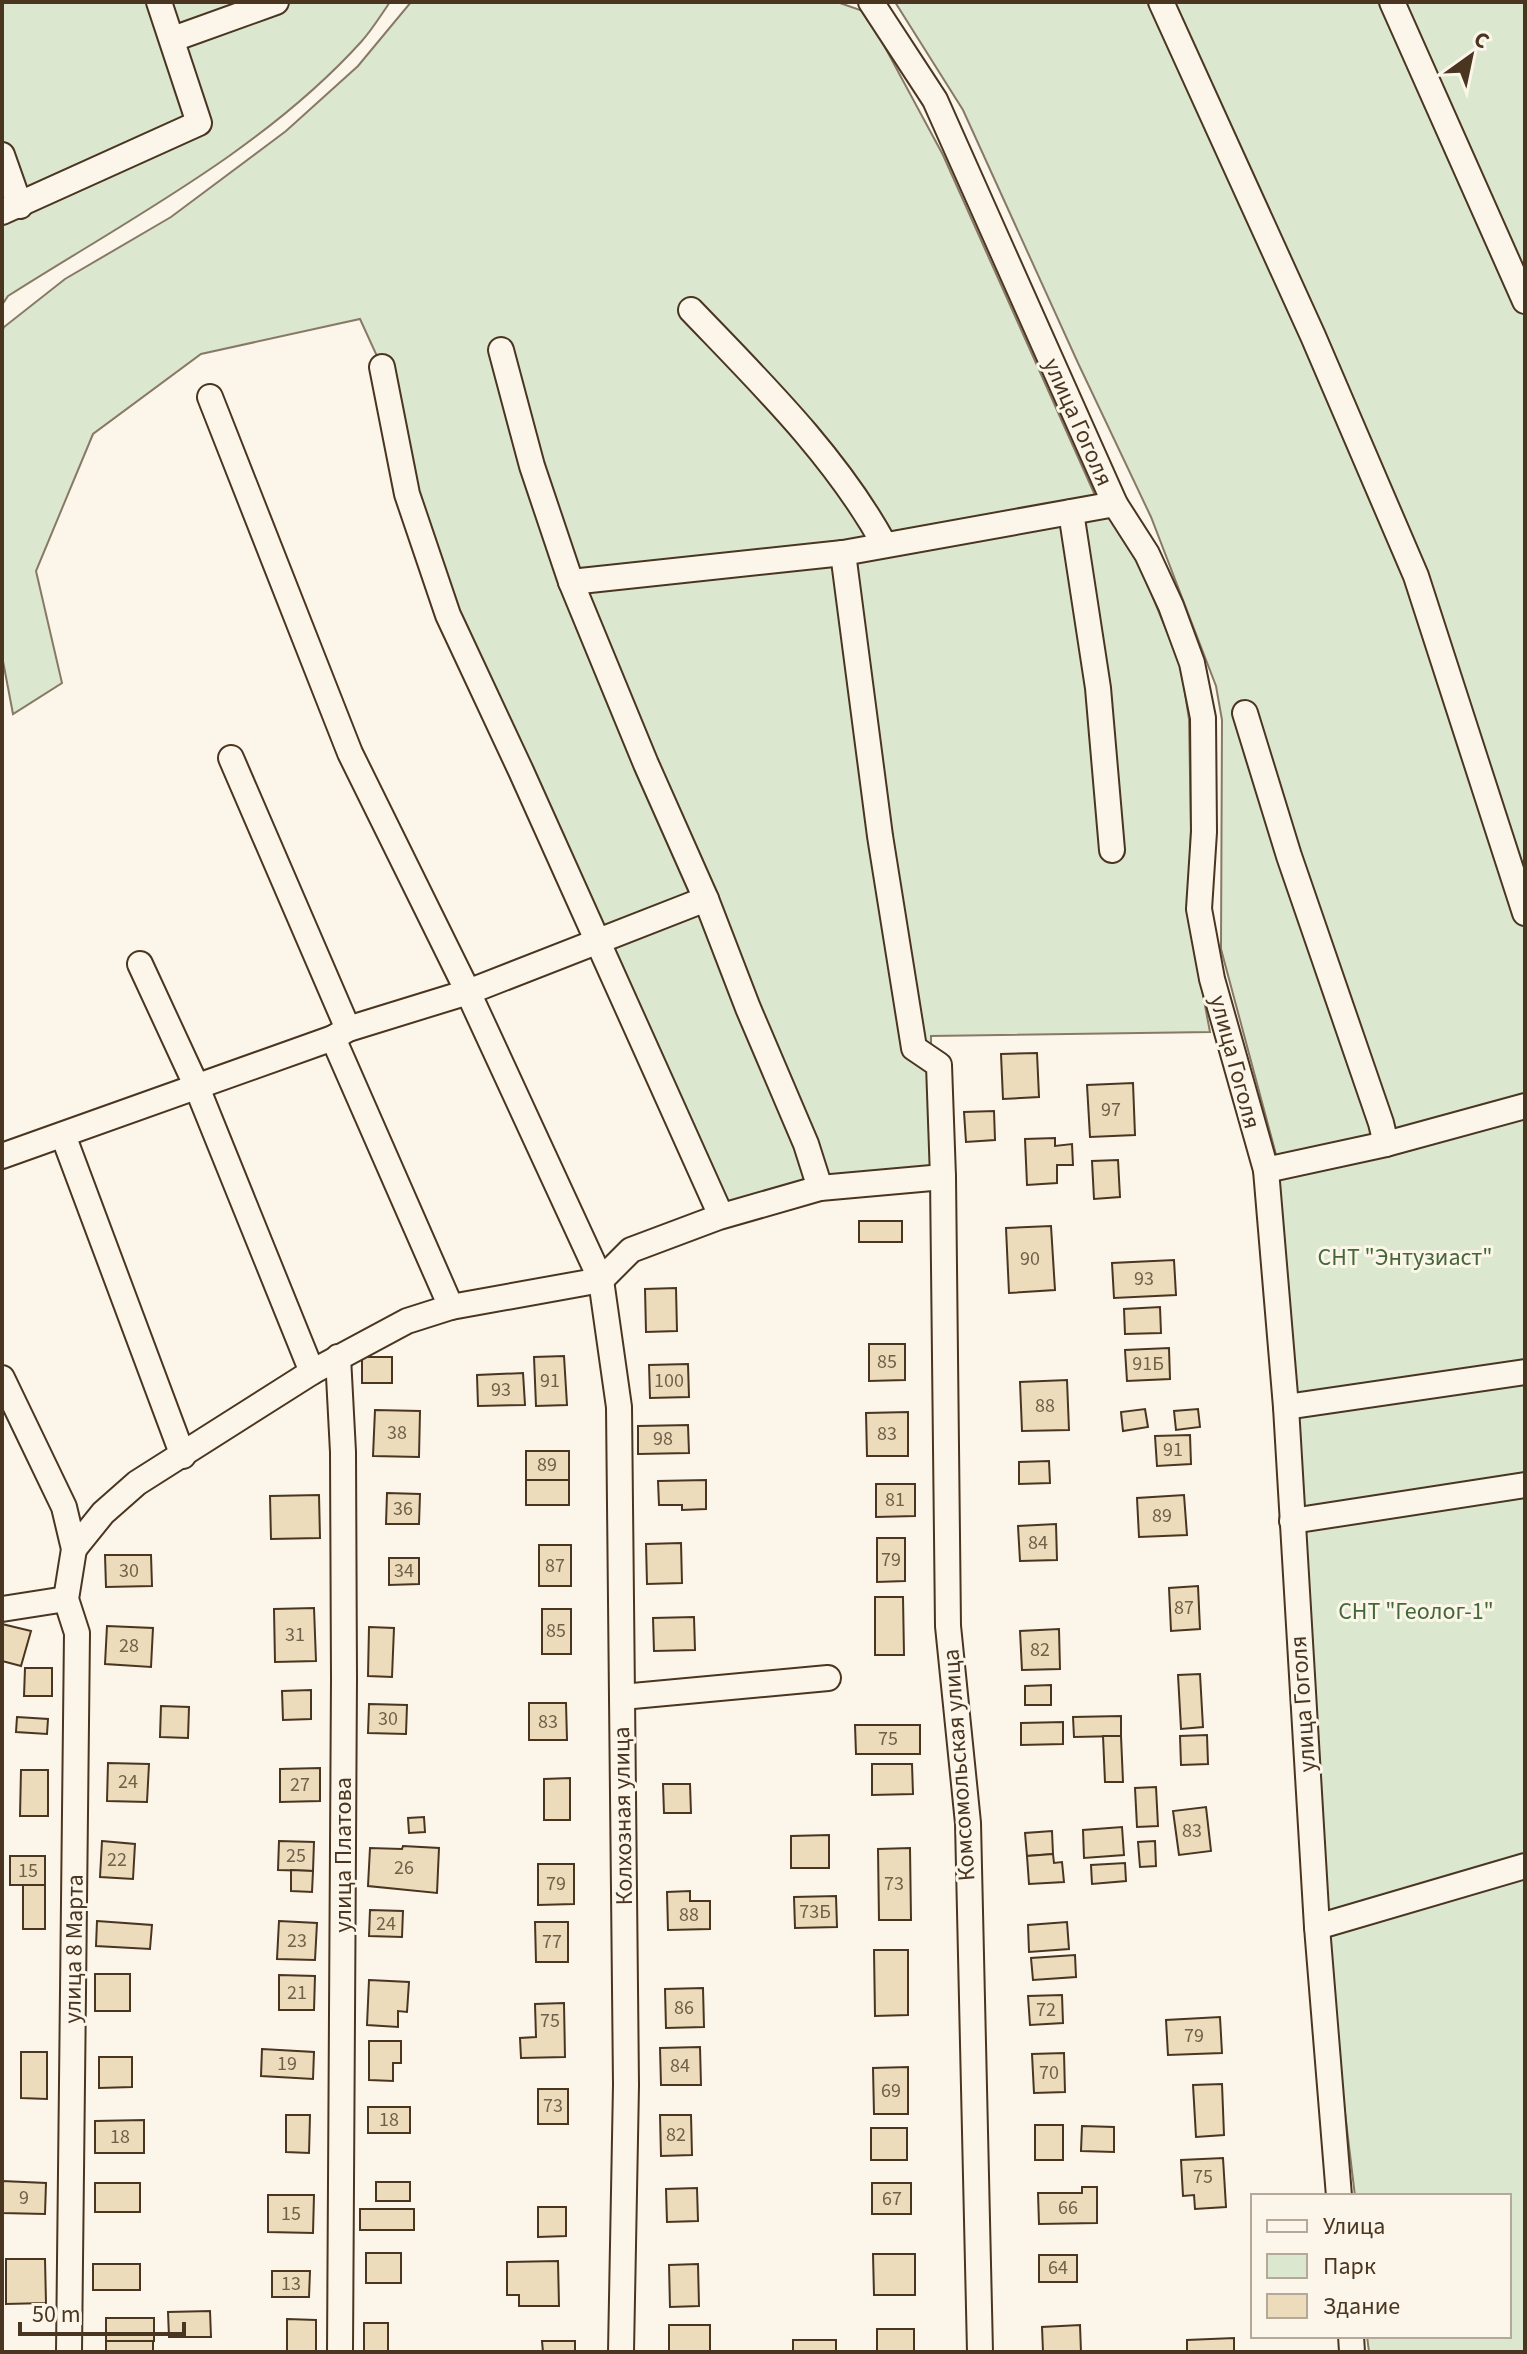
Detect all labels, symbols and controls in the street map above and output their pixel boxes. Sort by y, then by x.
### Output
north arrow [1431,16,1511,96]
text: С [1467,23,1496,57]
street label: улица Гоголя [1034,352,1122,492]
street label: улица Гоголя [1200,991,1270,1133]
house number: 97 [1101,1096,1121,1124]
park label: СНТ "Энтузиаст" [1318,1240,1492,1275]
house number: 90 [1020,1245,1040,1273]
house number: 93 [1134,1265,1154,1293]
house number: 85 [877,1348,897,1376]
house number: 91Б [1132,1350,1164,1378]
house number: 91 [540,1367,560,1395]
house number: 100 [654,1367,684,1395]
house number: 93 [491,1376,511,1404]
house number: 88 [1035,1392,1055,1420]
house number: 38 [387,1419,407,1447]
house number: 83 [877,1420,897,1448]
house number: 98 [653,1425,673,1453]
house number: 91 [1163,1436,1183,1464]
house number: 89 [537,1451,557,1479]
house number: 81 [885,1486,905,1514]
house number: 36 [393,1495,413,1523]
house number: 89 [1152,1502,1172,1530]
house number: 84 [1028,1529,1048,1557]
house number: 79 [881,1546,901,1574]
house number: 87 [545,1552,565,1580]
house number: 30 [119,1557,139,1585]
house number: 34 [394,1557,414,1585]
house number: 87 [1174,1594,1194,1622]
park label: СНТ "Геолог-1" [1338,1594,1494,1629]
house number: 85 [546,1617,566,1645]
house number: 31 [285,1621,305,1649]
house number: 28 [119,1632,139,1660]
street label: улица Гоголя [1281,1634,1325,1774]
house number: 82 [1030,1636,1050,1664]
street label: Комсомольская улица [933,1648,985,1882]
house number: 30 [378,1705,398,1733]
house number: 83 [538,1708,558,1736]
house number: 75 [878,1725,898,1753]
street label: Колхозная улица [604,1726,642,1906]
house number: 24 [118,1768,138,1796]
house number: 27 [290,1771,310,1799]
street label: улица Платова [326,1777,361,1933]
house number: 83 [1182,1817,1202,1845]
house number: 25 [286,1842,306,1870]
house number: 22 [107,1846,127,1874]
house number: 26 [394,1854,414,1882]
house number: 15 [18,1857,38,1885]
house number: 79 [546,1870,566,1898]
house number: 73 [884,1870,904,1898]
street label: улица 8 Марта [55,1874,93,2024]
house number: 73Б [799,1898,831,1926]
house number: 88 [679,1901,699,1929]
house number: 24 [376,1910,396,1938]
house number: 23 [287,1927,307,1955]
house number: 77 [542,1928,562,1956]
house number: 21 [287,1979,307,2007]
house number: 86 [674,1994,694,2022]
house number: 72 [1036,1996,1056,2024]
house number: 75 [540,2007,560,2035]
house number: 79 [1184,2022,1204,2050]
house number: 19 [277,2050,297,2078]
house number: 84 [670,2052,690,2080]
house number: 70 [1039,2059,1059,2087]
house number: 69 [881,2077,901,2105]
house number: 73 [543,2092,563,2120]
house number: 18 [379,2106,399,2134]
house number: 82 [666,2121,686,2149]
house number: 18 [110,2123,130,2151]
house number: 75 [1193,2163,1213,2191]
house number: 9 [19,2184,29,2212]
house number: 67 [882,2185,902,2213]
house number: 66 [1058,2194,1078,2222]
legend [1251,2194,1511,2338]
house number: 15 [281,2200,301,2228]
text: Улица [1323,2209,1385,2244]
text: Парк [1323,2249,1376,2284]
house number: 64 [1048,2254,1068,2282]
house number: 13 [281,2270,301,2298]
scale bar [20,2286,184,2336]
text: Здание [1323,2289,1400,2324]
text: 50 m [32,2297,81,2332]

